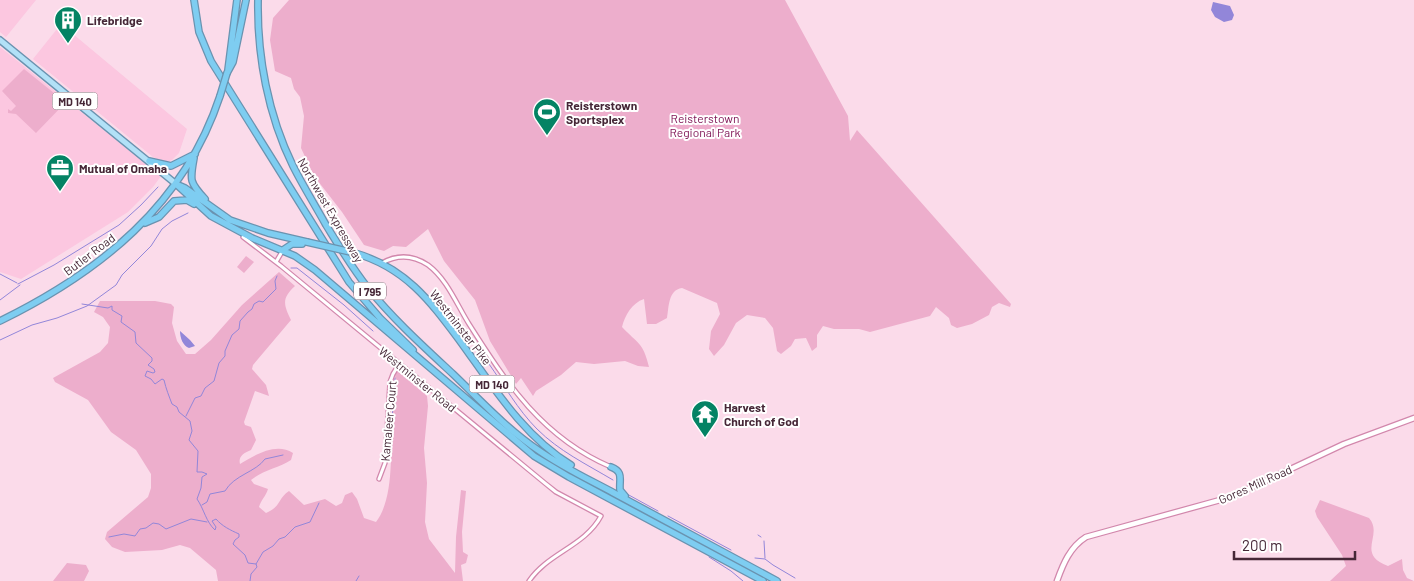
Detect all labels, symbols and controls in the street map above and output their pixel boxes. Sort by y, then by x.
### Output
building icon: Lifebridge [53,5,83,44]
place label: Lifebridge [87,13,143,27]
road number: MD 140 [52,92,98,110]
sports icon: Reisterstown Sportsplex [532,97,562,136]
place label: Reisterstown Sportsplex [566,98,637,126]
park label: Reisterstown Regional Park [669,111,741,139]
office icon: Mutual of Omaha [45,153,75,192]
street label: Northwest Expressway [295,155,367,265]
place label: Mutual of Omaha [79,161,167,175]
street label: Butler Road [61,230,117,278]
road number: I 795 [354,282,386,300]
street label: Westminster Pike [427,287,495,367]
street label: Westminster Road [376,344,460,414]
road number: MD 140 [470,376,514,392]
street label: Kamaleer Court [377,380,399,462]
temple icon: Harvest Church of God [690,399,720,438]
place label: Harvest Church of God [724,400,799,428]
street label: Gores Mill Road [1216,462,1294,506]
scale bar [1234,528,1355,560]
text: 200 m [1242,536,1282,554]

